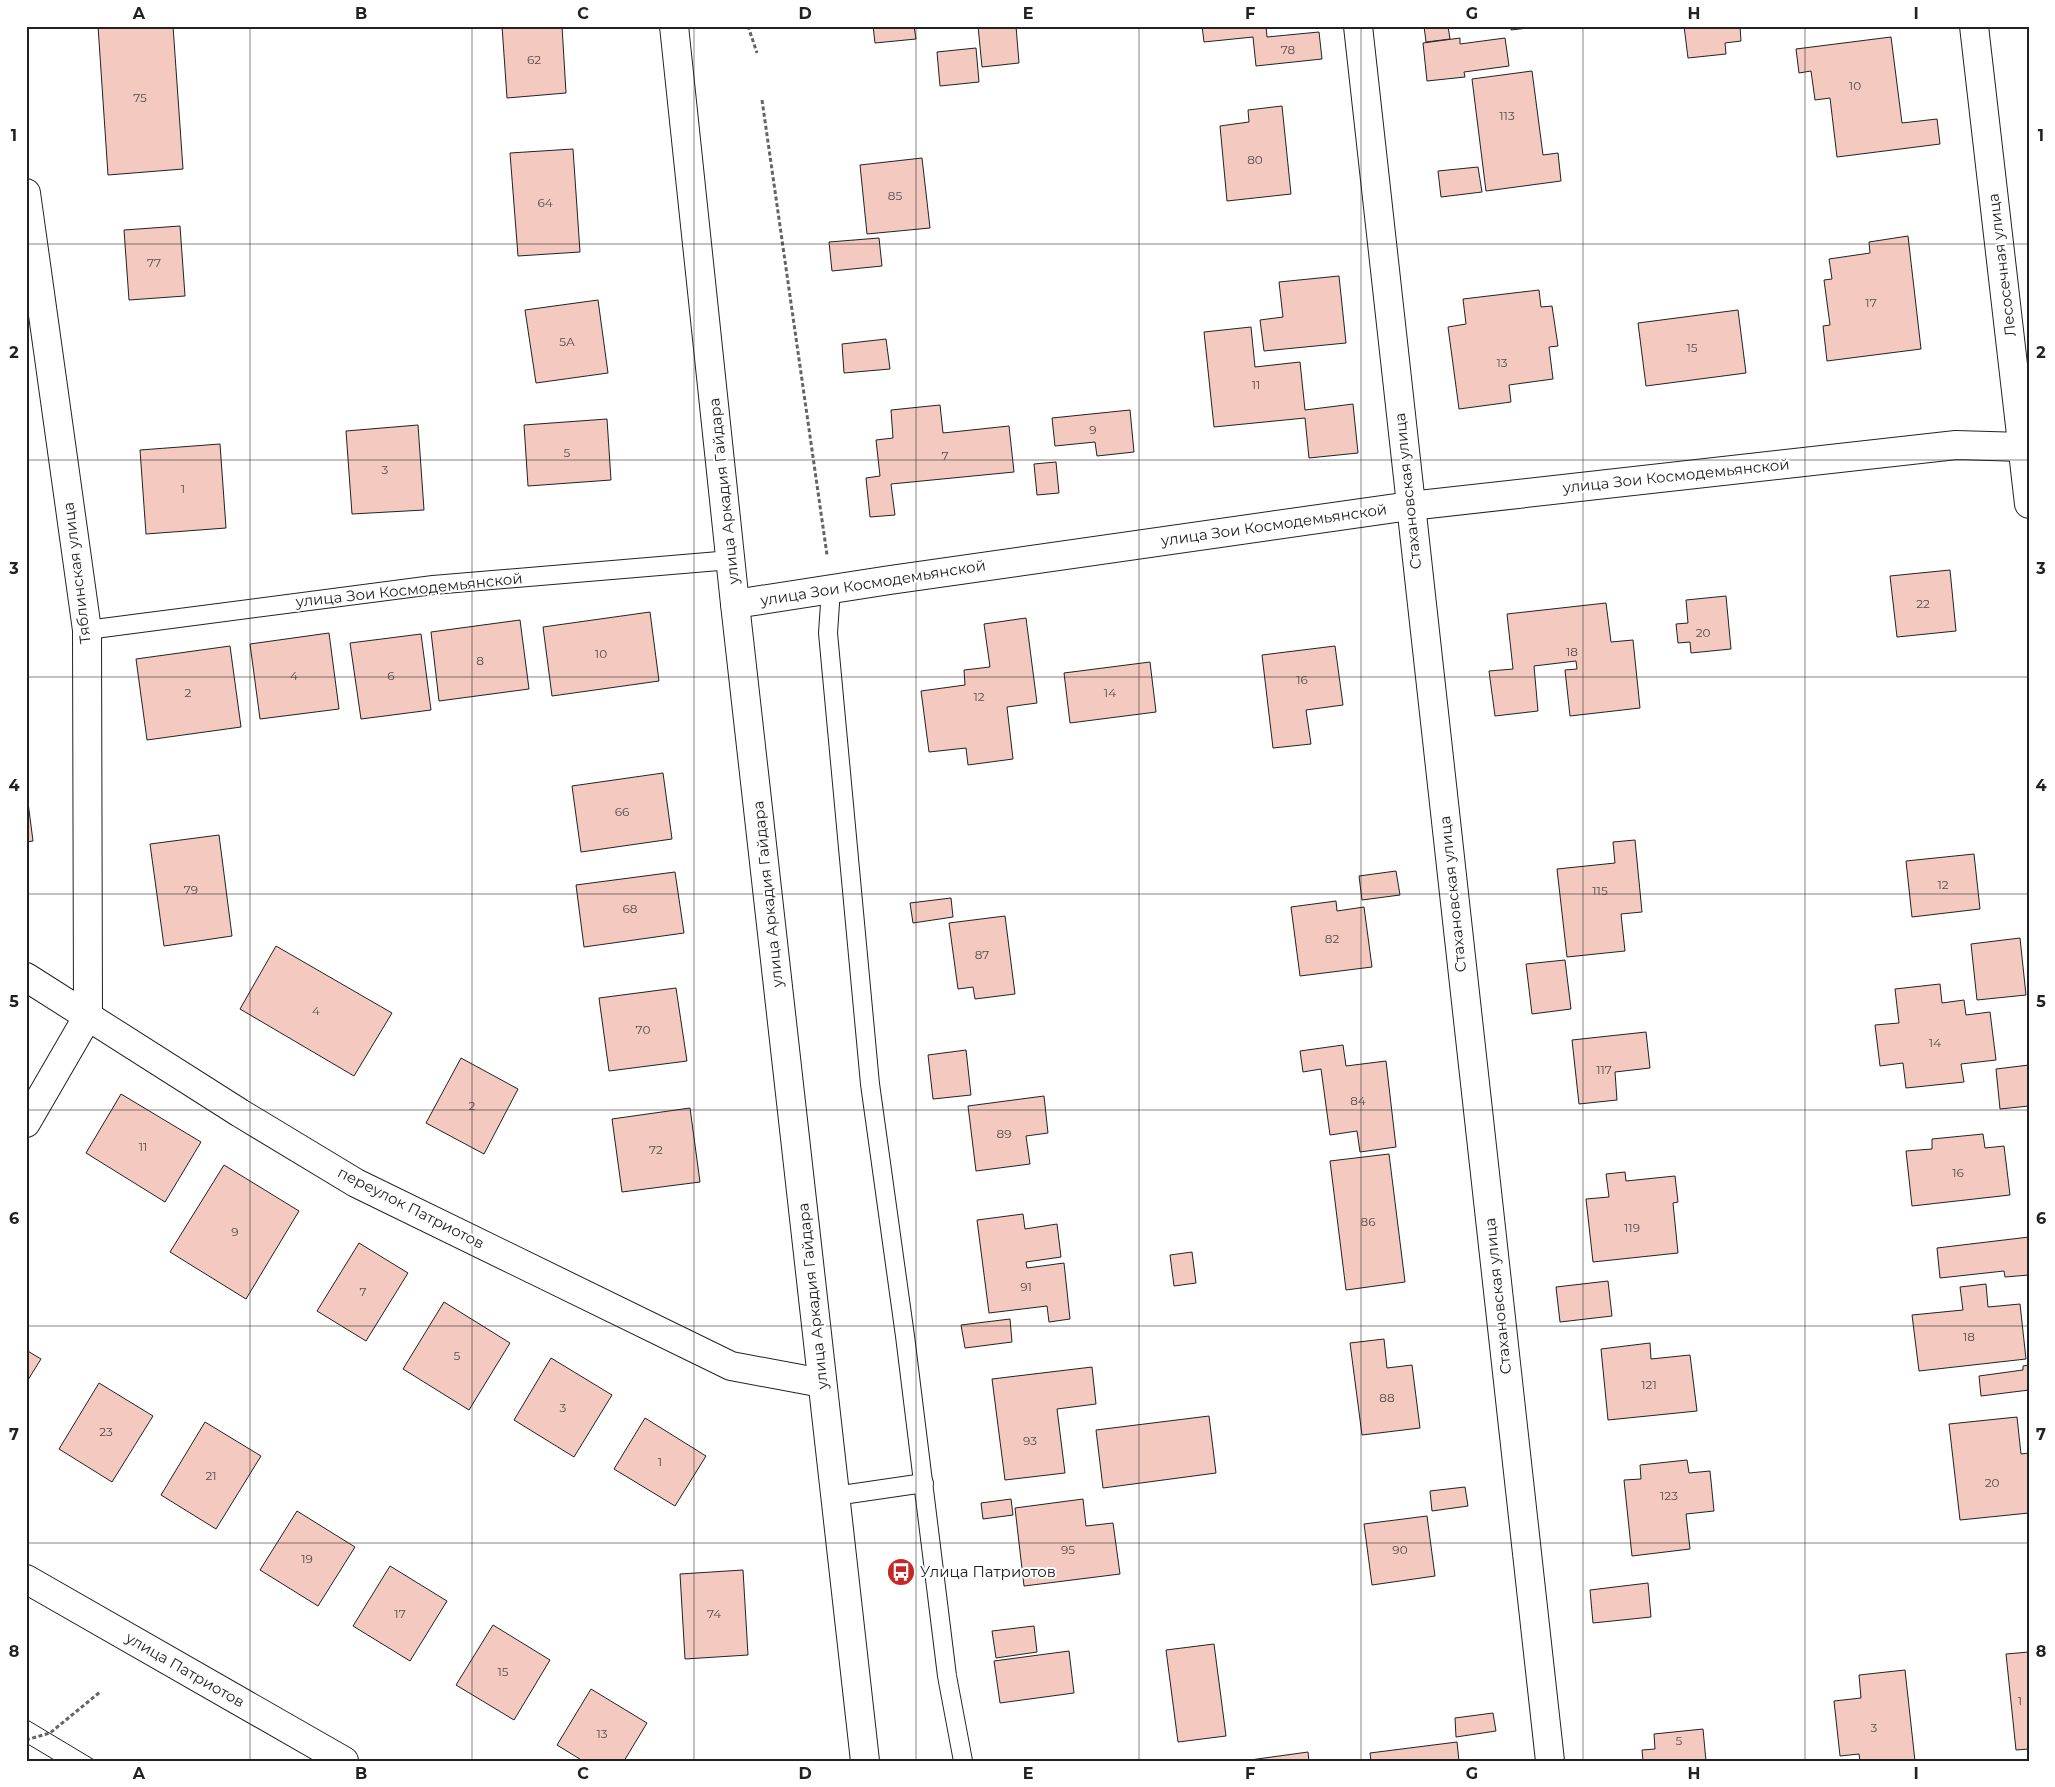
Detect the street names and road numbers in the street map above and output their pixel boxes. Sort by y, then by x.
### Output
street label: Лесосечная улица [1983,192,2020,338]
street label: улица Аркадия Гайдара [704,397,743,586]
street label: Стахановская улица [1390,412,1425,570]
street label: улица Зои Космодемьянской [1561,454,1790,497]
street label: улица Зои Космодемьянской [1159,499,1388,550]
street label: Тяблинская улица [58,501,95,645]
street label: улица Зои Космодемьянской [758,555,987,610]
street label: улица Зои Космодемьянской [294,568,523,611]
street label: улица Аркадия Гайдара [748,800,787,989]
street label: Стахановская улица [1435,815,1470,973]
street label: переулок Патриотов [335,1162,488,1253]
street label: улица Аркадия Гайдара [793,1202,832,1391]
street label: Стахановская улица [1480,1217,1515,1375]
street label: улица Патриотов [122,1627,248,1711]

